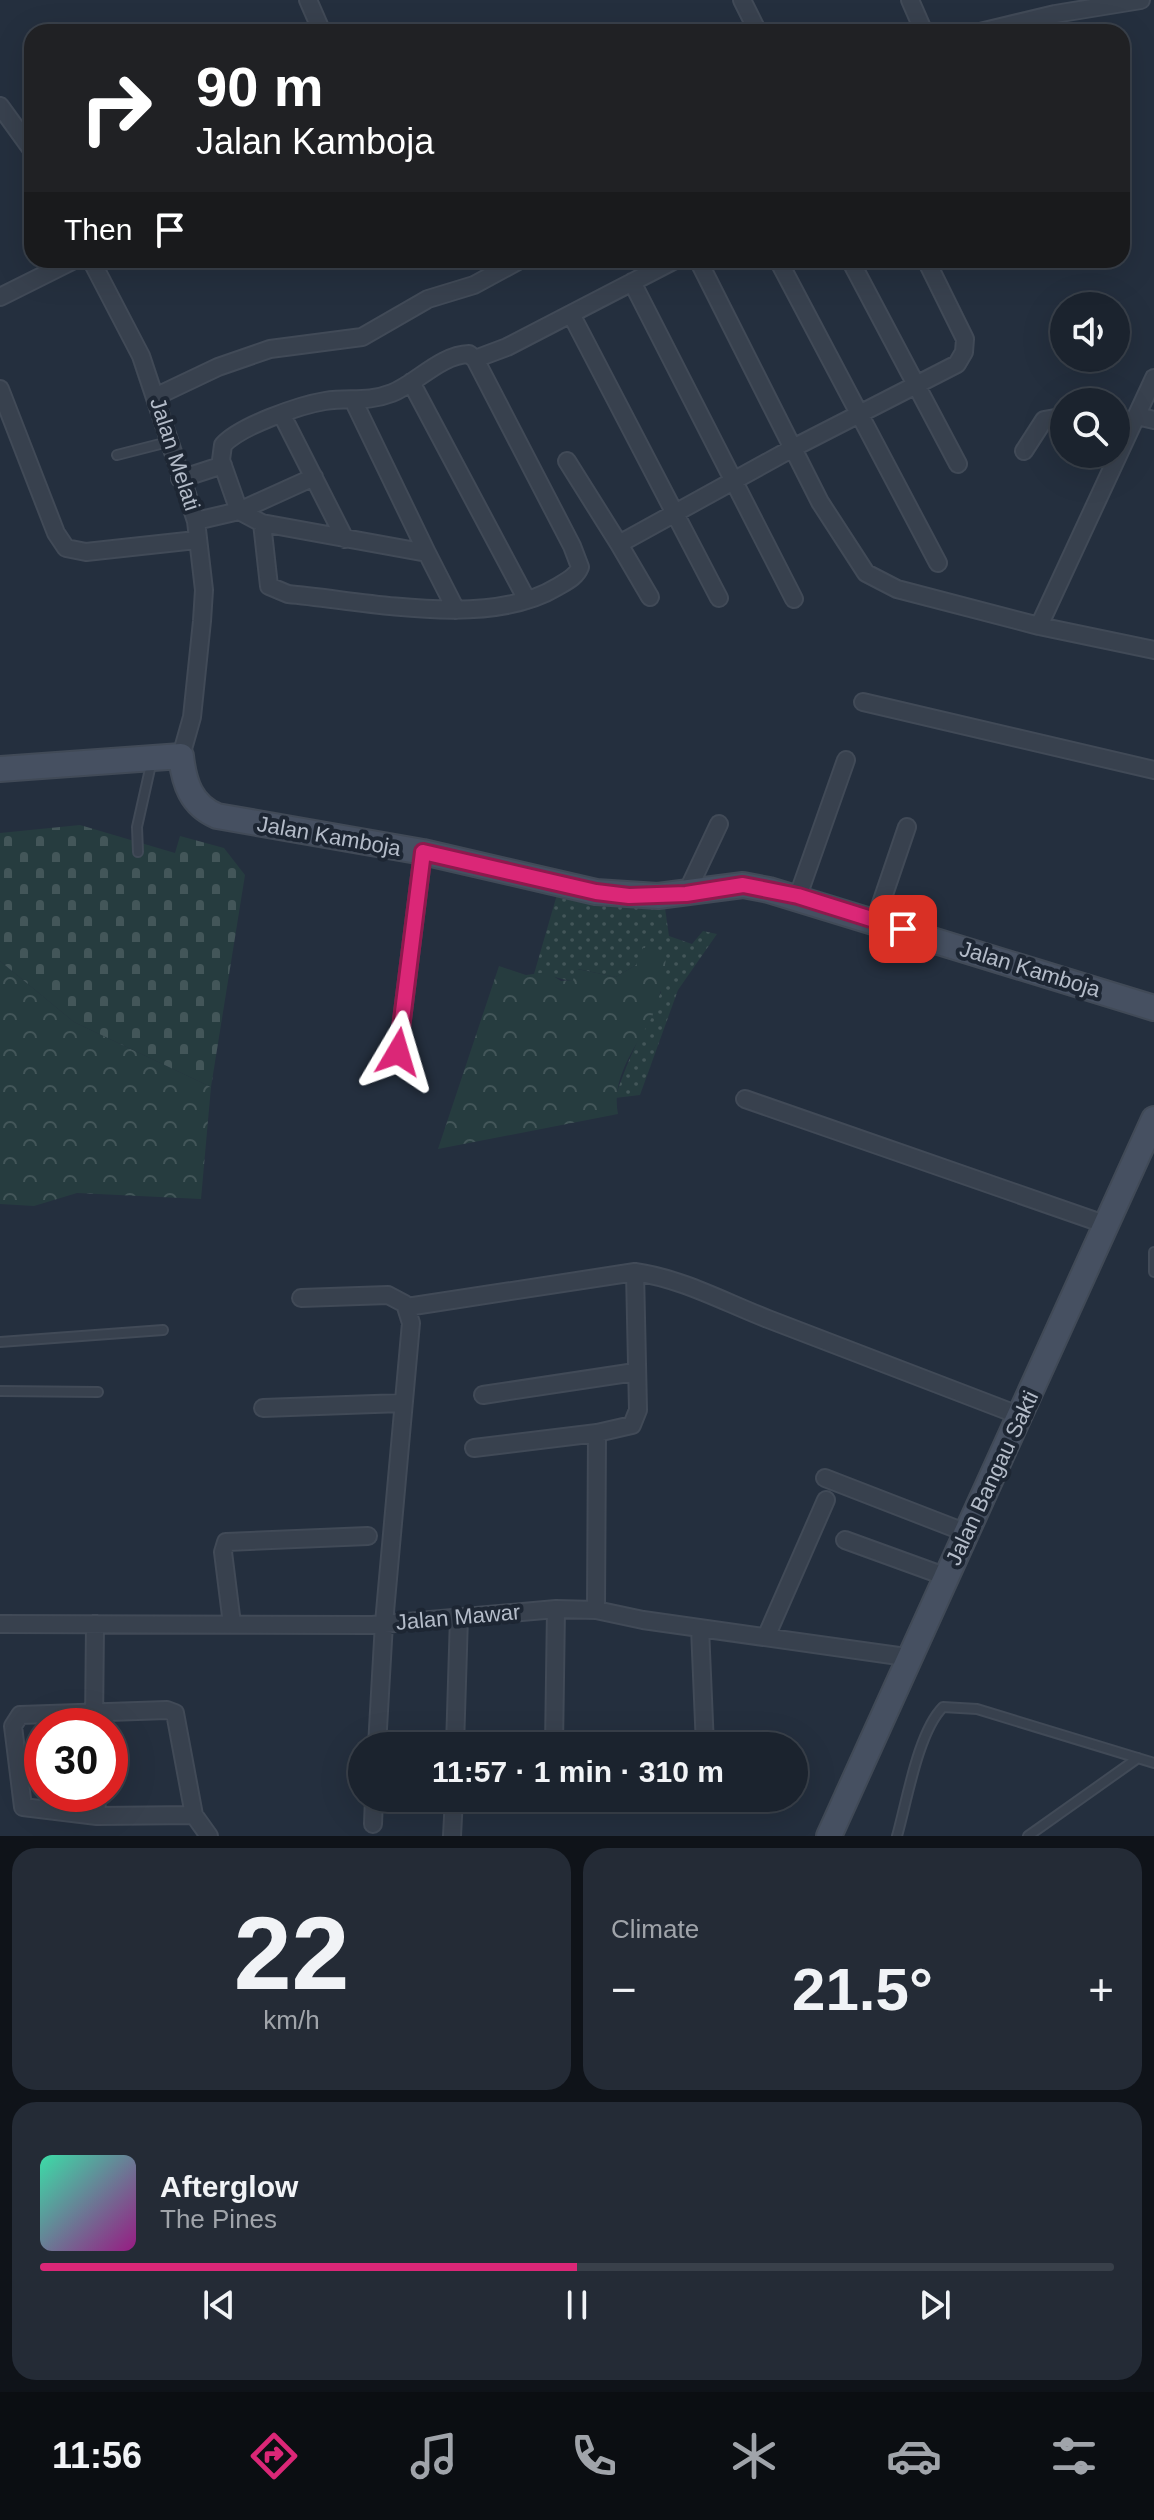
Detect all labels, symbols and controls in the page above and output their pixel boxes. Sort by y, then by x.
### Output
text: 90 m [196,55,324,118]
icon: right [64,56,168,160]
text: Jalan Kamboja [196,121,434,162]
icon: arrive [148,208,192,252]
text: Then [64,213,132,246]
map controls [1050,292,1130,468]
button: sound [1050,292,1130,372]
button: search [1050,388,1130,468]
street label: Jalan Melati [145,394,205,514]
street label: Jalan Kamboja [255,811,404,861]
pin [869,895,937,963]
icon: arrive [881,907,925,951]
street label: Jalan Kamboja [957,936,1104,1002]
position arrow [356,1010,440,1094]
street label: Jalan Bangau Sakti [941,1387,1043,1569]
street label: Jalan Mawar [395,1599,521,1635]
speed limit sign: 30 [24,1708,128,1812]
text: 11:57 · 1 min · 310 m [432,1755,724,1788]
text: 22 [234,1895,349,2011]
text: Climate [611,1914,699,1944]
text: 21.5° [792,1956,933,2023]
text: − [611,1965,637,2014]
text: + [1088,1965,1114,2014]
text: km/h [263,2005,320,2035]
text: Afterglow [160,2170,298,2203]
text: The Pines [160,2204,277,2234]
icon: previous [197,2283,241,2327]
icon: pause [555,2283,599,2327]
icon: next [913,2283,957,2327]
icon: directions [246,2428,302,2484]
icon: music [406,2428,462,2484]
icon: phone [566,2428,622,2484]
icon: climate [726,2428,782,2484]
icon: car [886,2428,942,2484]
icon: filters [1046,2428,1102,2484]
text: 11:56 [52,2435,142,2476]

